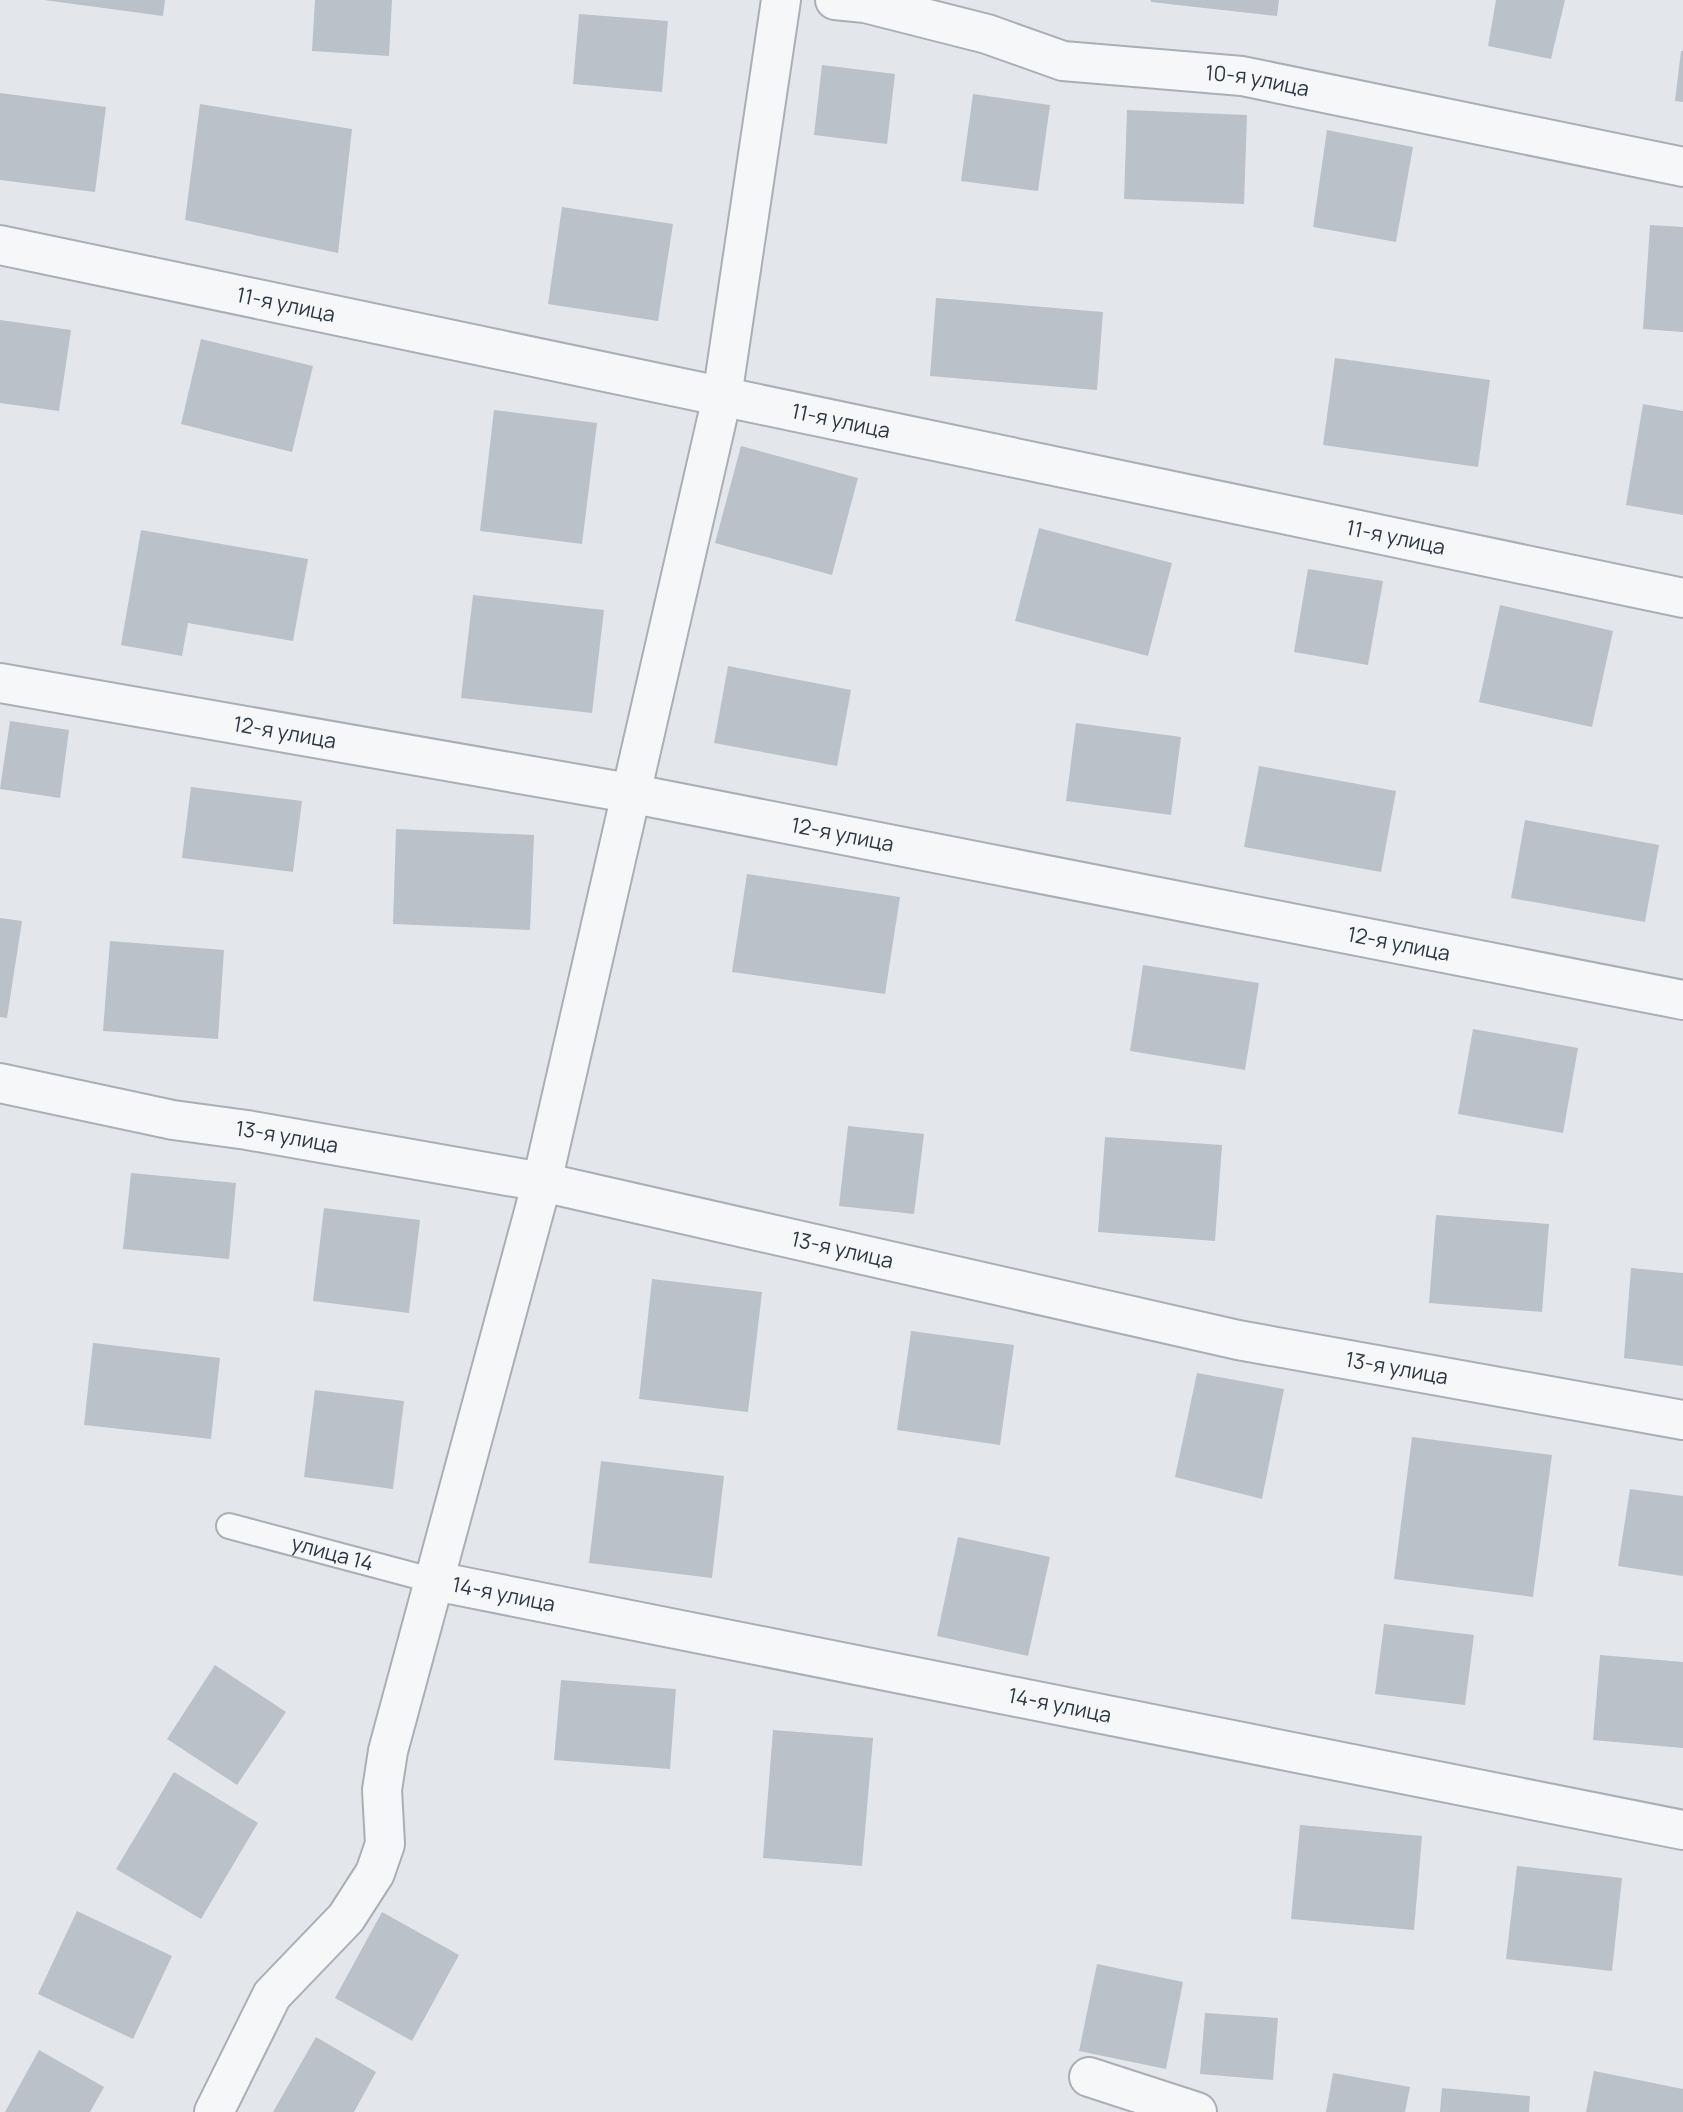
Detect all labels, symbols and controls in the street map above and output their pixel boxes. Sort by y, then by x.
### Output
street label: 10-я улица [1204,58,1312,103]
street label: 11-я улица [234,280,338,328]
street label: 11-я улица [789,396,893,444]
street label: 11-я улица [1344,513,1448,561]
street label: 12-я улица [231,709,339,755]
street label: 12-я улица [789,810,896,858]
street label: 12-я улица [1345,919,1453,967]
street label: 13-я улица [234,1114,341,1159]
street label: 13-я улица [789,1224,896,1274]
street label: 13-я улица [1343,1345,1450,1390]
street label: улица 14 [288,1528,377,1577]
street label: 14-я улица [450,1570,558,1618]
street label: 14-я улица [1006,1681,1114,1729]

